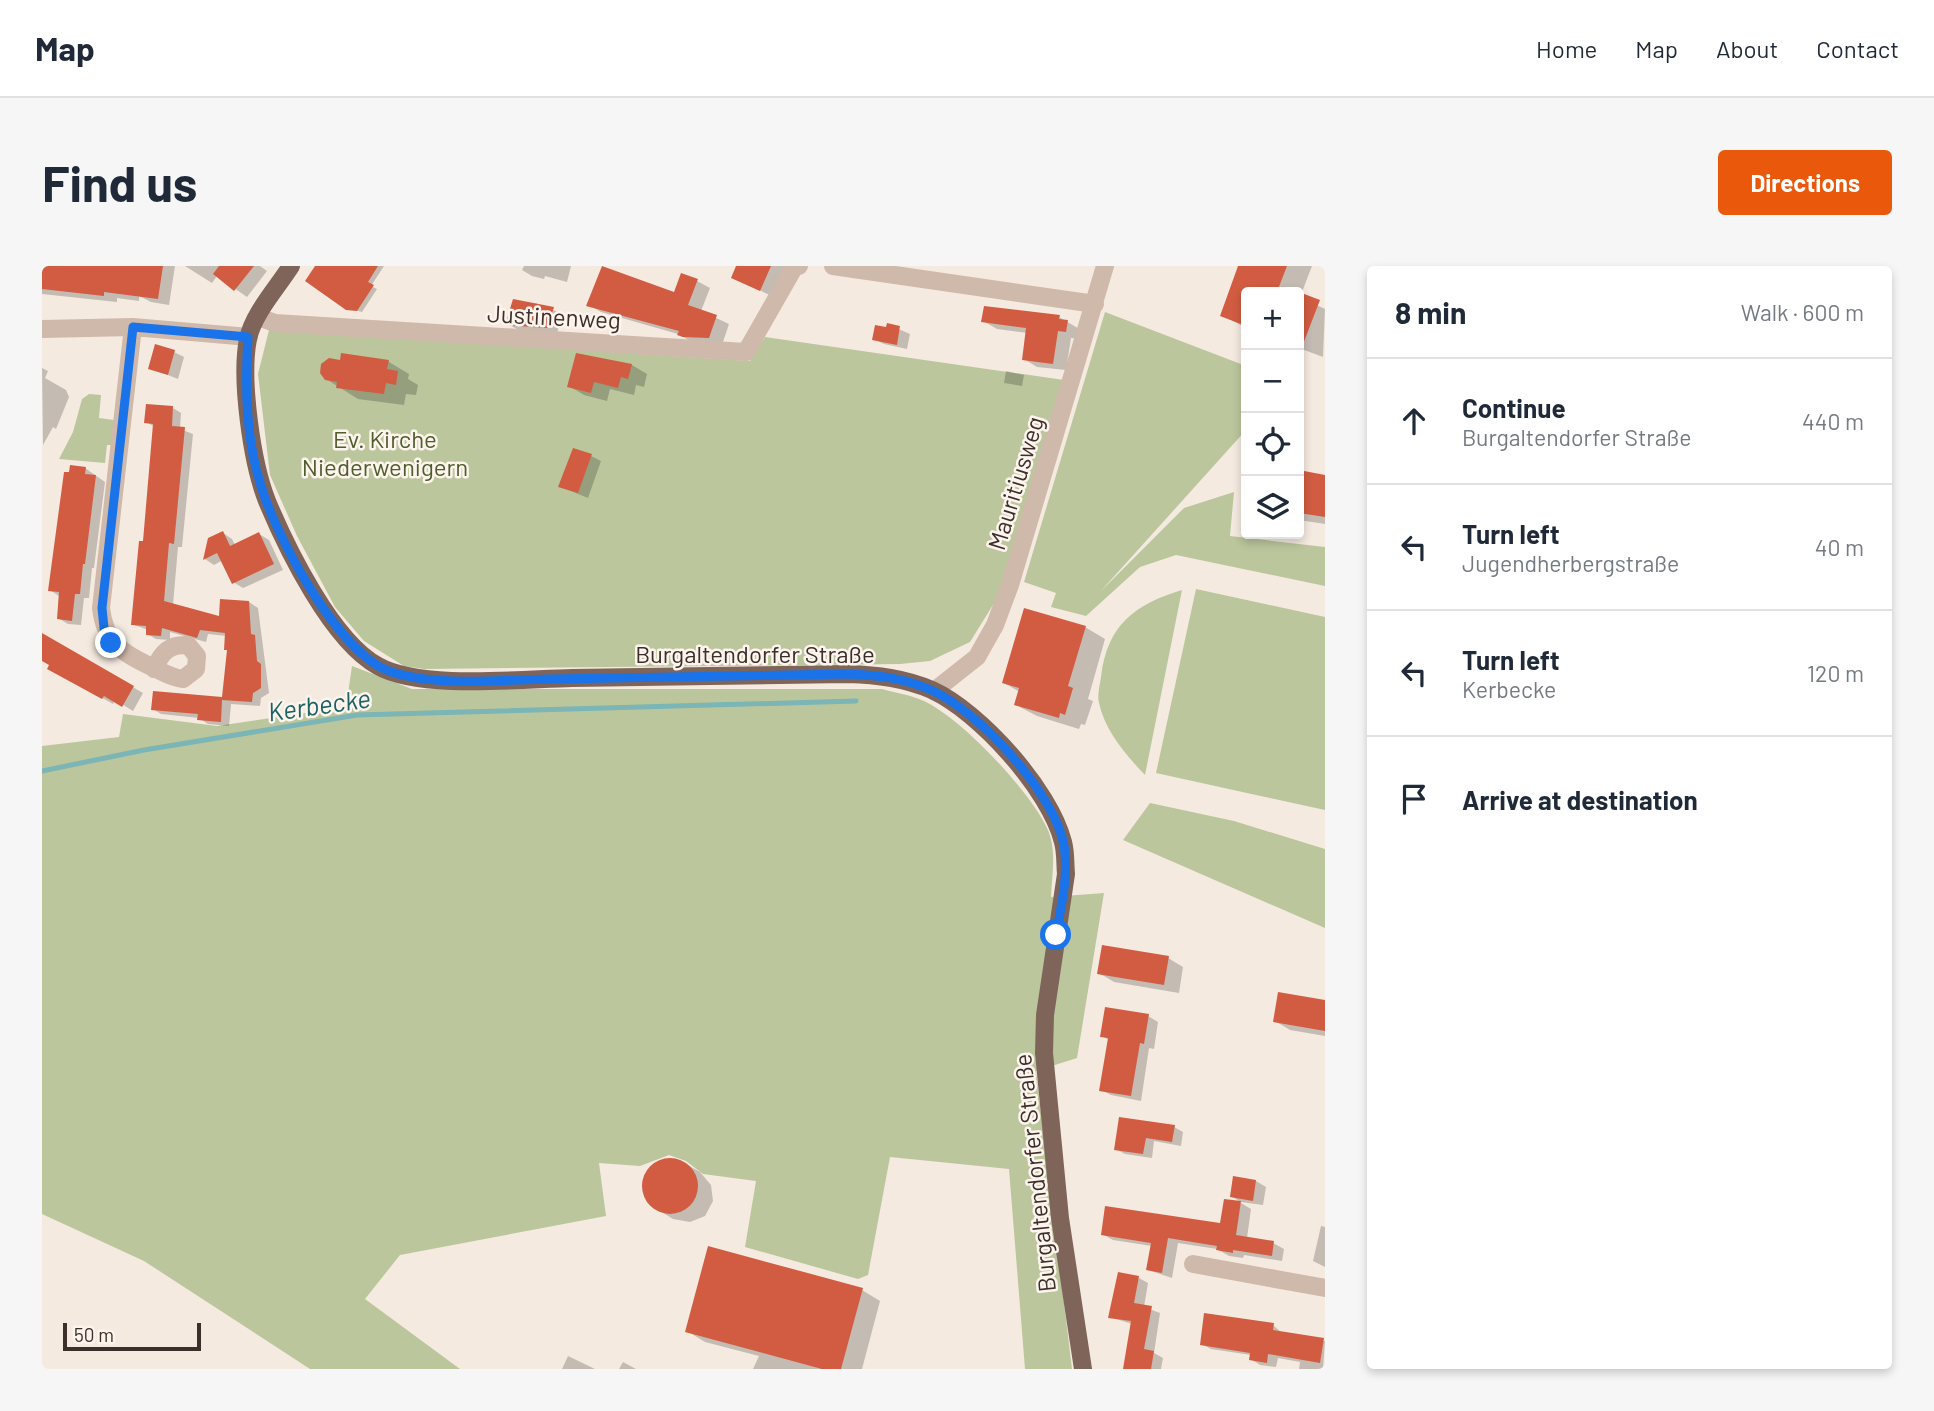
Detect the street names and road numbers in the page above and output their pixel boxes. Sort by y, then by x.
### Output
street label: Justinenweg [486,298,622,334]
street label: Mauritiusweg [981,413,1049,553]
street label: Burgaltendorfer Straße [635,639,875,668]
street label: Burgaltendorfer Straße [1007,1052,1061,1294]

